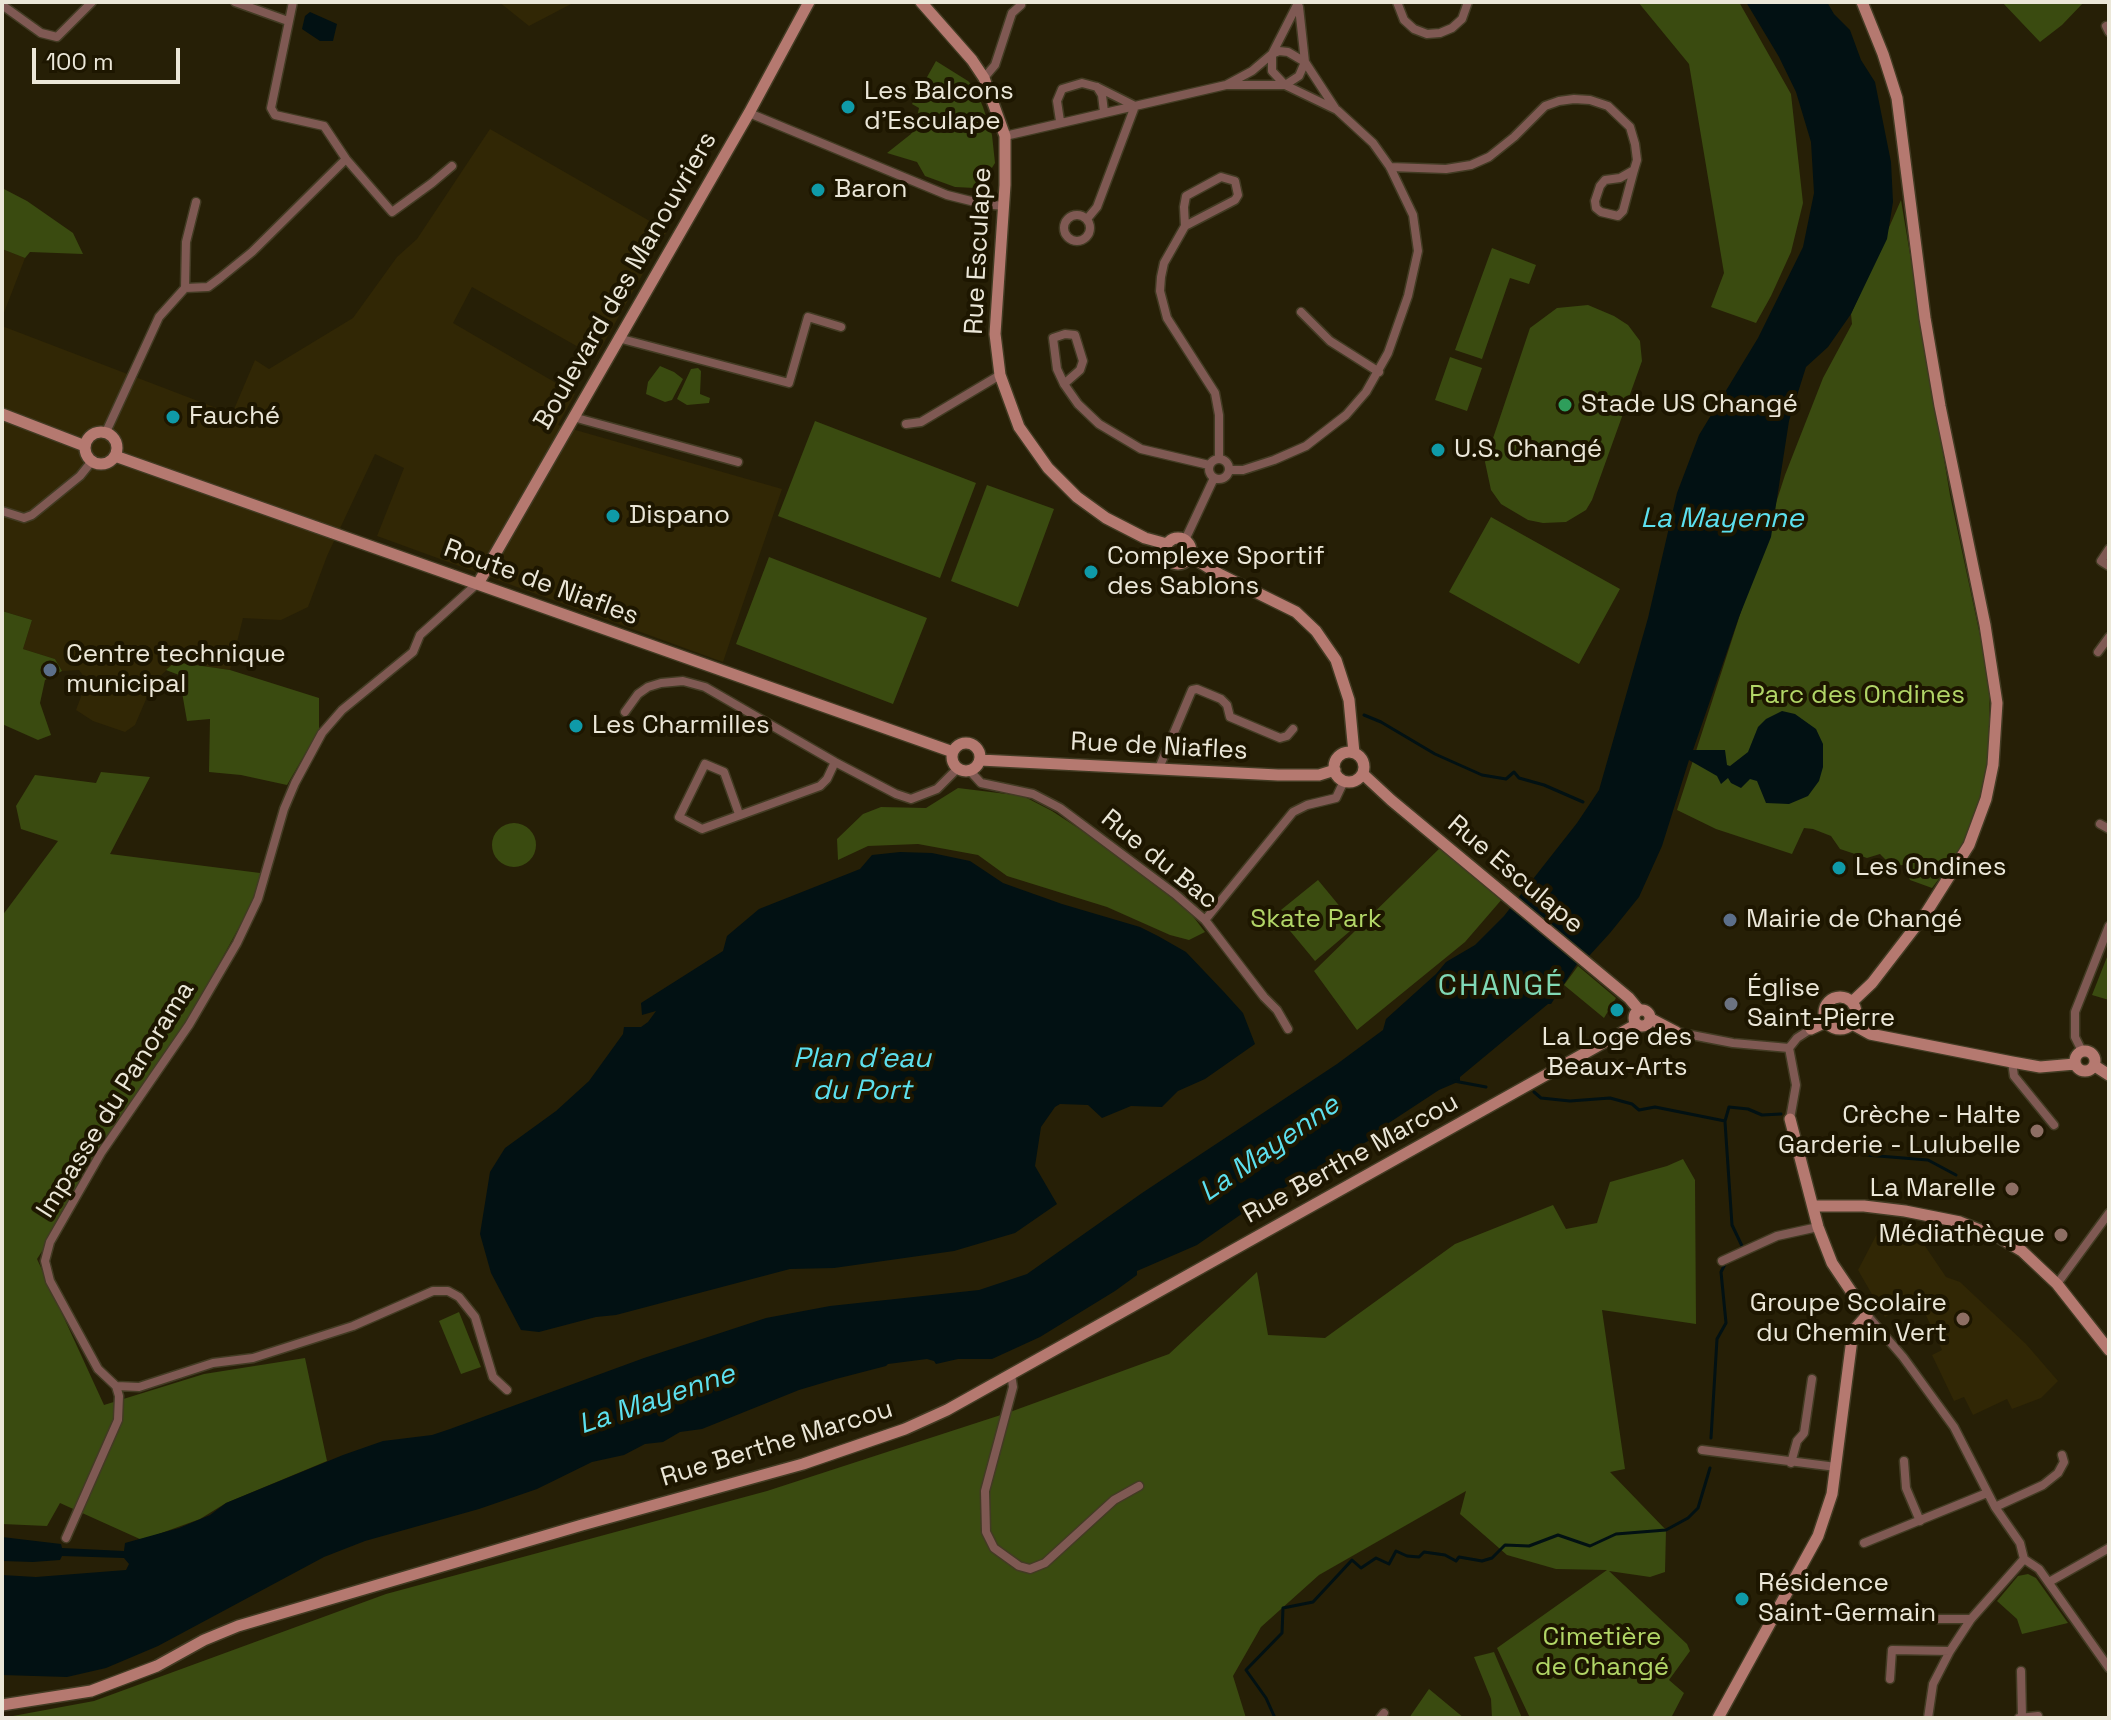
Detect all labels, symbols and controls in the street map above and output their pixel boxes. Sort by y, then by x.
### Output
scale bar [36,32,184,82]
text: 100 m [46,46,114,77]
place label: Les Balcons d'Esculape [864,76,1014,138]
marker: Les Balcons d'Esculape [839,98,857,116]
street label: Boulevard des Manouvriers [528,127,724,435]
street label: Rue Esculape [959,166,999,336]
place label: Baron [834,174,907,206]
marker: Baron [809,181,827,199]
place label: Stade US Changé [1581,389,1798,421]
marker: Stade US Changé [1556,396,1574,414]
place label: Fauché [189,401,280,433]
marker: Fauché [164,408,182,426]
place label: U.S. Changé [1454,434,1602,466]
marker: U.S. Changé [1429,441,1447,459]
place label: Dispano [629,500,730,532]
water label: La Mayenne [1640,502,1804,536]
marker: Dispano [604,507,622,525]
street label: Route de Niafles [439,533,643,633]
place label: Complexe Sportif des Sablons [1107,541,1325,602]
marker: Complexe Sportif des Sablons [1082,563,1100,581]
place label: Centre technique municipal [66,639,286,700]
marker: Centre technique municipal [41,661,59,679]
park label: Parc des Ondines [1749,680,1965,712]
place label: Les Charmilles [592,710,770,742]
marker: Les Charmilles [567,717,585,735]
street label: Rue de Niafles [1070,727,1248,767]
street label: Rue du Bac [1094,803,1224,917]
street label: Rue Esculape [1441,809,1589,941]
place label: Les Ondines [1855,852,2006,884]
marker: Les Ondines [1830,859,1848,877]
park label: Skate Park [1250,904,1382,936]
place label: Mairie de Changé [1746,904,1962,936]
marker: Mairie de Changé [1721,911,1739,929]
district label: CHANGÉ [1438,969,1564,1005]
place label: Église Saint-Pierre [1747,973,1895,1034]
street label: Impasse du Panorama [30,976,202,1224]
marker: Église Saint-Pierre [1722,995,1740,1013]
marker: La Loge des Beaux-Arts [1608,1001,1626,1019]
place label: La Loge des Beaux-Arts [1542,1022,1692,1084]
water label: Plan d'eau du Port [793,1042,931,1108]
street label: Rue Berthe Marcou [1238,1087,1464,1231]
water label: La Mayenne [1194,1088,1346,1210]
place label: Crèche - Halte Garderie - Lulubelle [1778,1100,2021,1162]
marker: Crèche - Halte Garderie - Lulubelle [2028,1122,2046,1140]
place label: La Marelle [1870,1173,1996,1205]
marker: La Marelle [2003,1180,2021,1198]
place label: Médiathèque [1879,1219,2045,1251]
marker: Médiathèque [2052,1226,2070,1244]
place label: Groupe Scolaire du Chemin Vert [1750,1288,1947,1350]
marker: Groupe Scolaire du Chemin Vert [1954,1310,1972,1328]
water label: La Mayenne [574,1358,740,1442]
street label: Rue Berthe Marcou [657,1394,897,1494]
place label: Résidence Saint-Germain [1758,1568,1936,1630]
marker: Résidence Saint-Germain [1733,1590,1751,1608]
park label: Cimetière de Changé [1535,1622,1669,1684]

